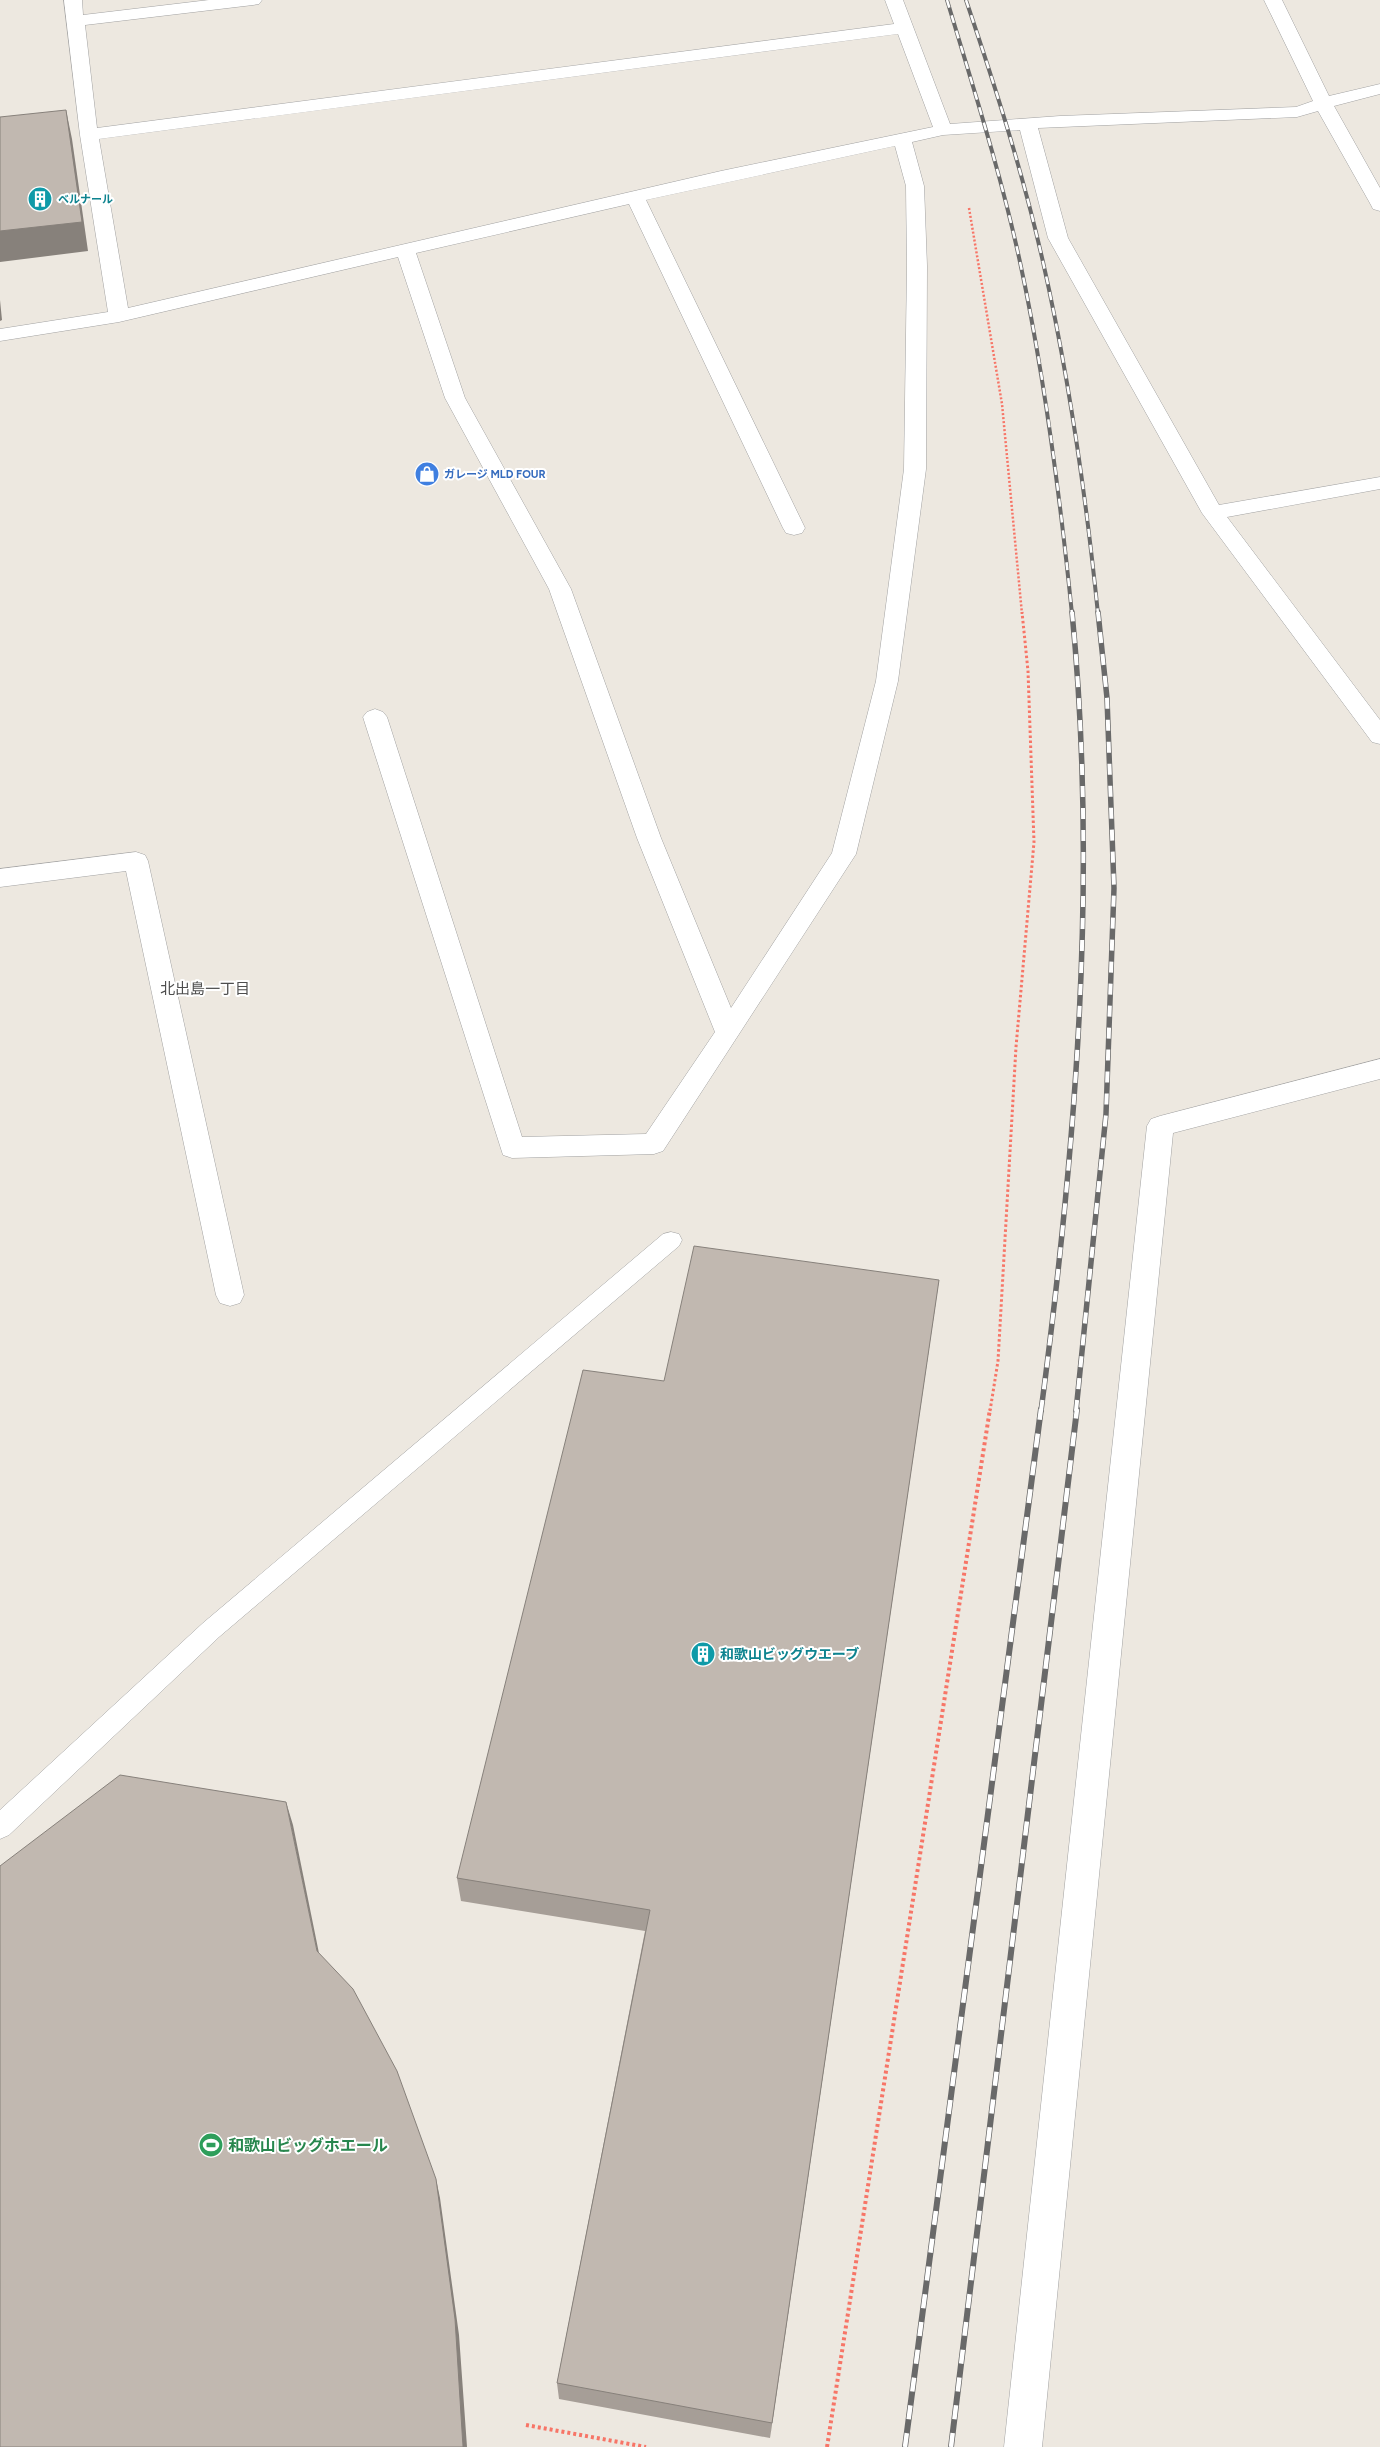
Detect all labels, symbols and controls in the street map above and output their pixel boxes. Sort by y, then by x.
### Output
building icon: ベルナール [27,186,53,212]
place label: ベルナール [58,193,113,206]
shop icon: ガレージ MLD FOUR [414,461,440,487]
place label: ガレージ MLD FOUR [444,468,546,481]
district label: 北出島一丁目 [160,980,250,998]
building icon: 和歌山ビッグウエーブ [690,1641,716,1667]
place label: 和歌山ビッグウエーブ [720,1646,859,1663]
sports icon: 和歌山ビッグホエール [198,2132,224,2158]
place label: 和歌山ビッグホエール [228,2136,388,2155]

